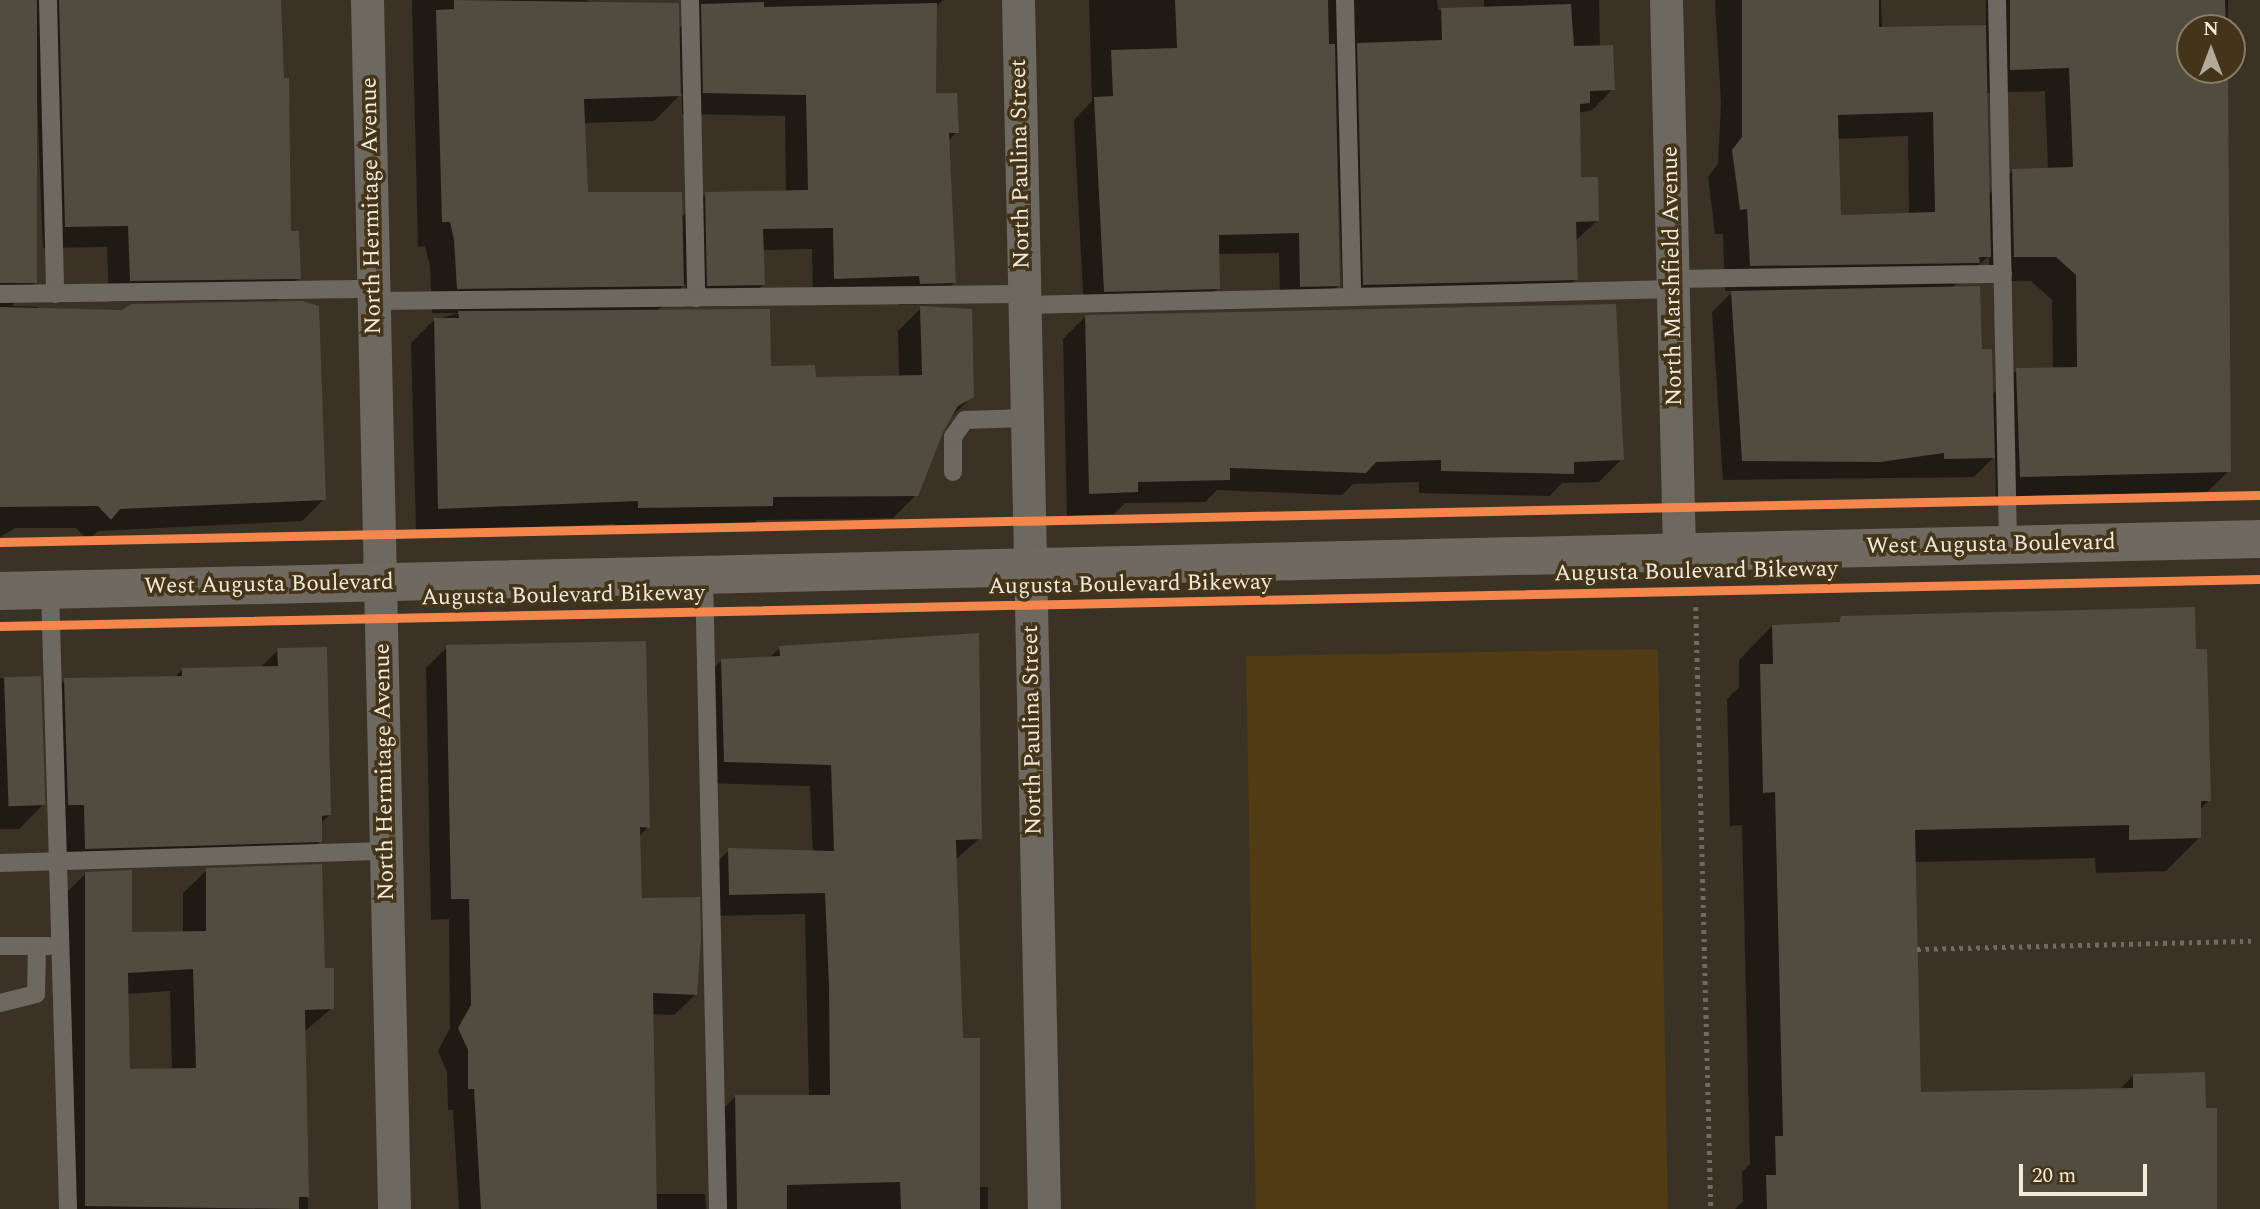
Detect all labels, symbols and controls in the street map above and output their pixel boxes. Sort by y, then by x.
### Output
north arrow [2176,14,2246,84]
text: N [2203,15,2219,44]
street label: North Paulina Street [1005,59,1037,269]
street label: North Hermitage Avenue [356,77,388,335]
street label: North Marshfield Avenue [1657,146,1689,406]
street label: West Augusta Boulevard [1866,529,2116,561]
street label: Augusta Boulevard Bikeway [1554,556,1838,588]
street label: West Augusta Boulevard [144,569,394,601]
street label: Augusta Boulevard Bikeway [988,569,1272,601]
street label: Augusta Boulevard Bikeway [421,580,705,612]
street label: North Paulina Street [1017,625,1049,835]
street label: North Hermitage Avenue [369,643,401,901]
scale bar [2022,1150,2150,1194]
text: 20 m [2032,1160,2076,1192]

